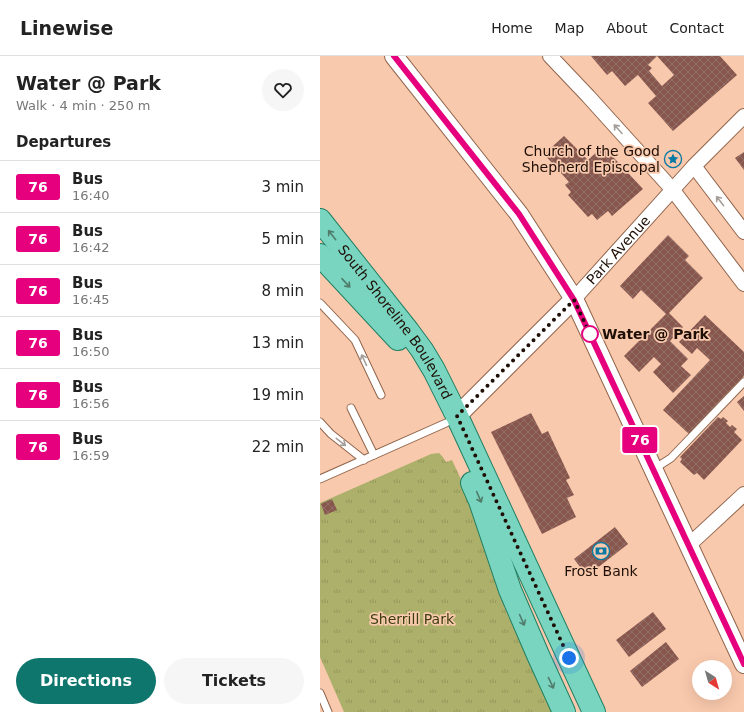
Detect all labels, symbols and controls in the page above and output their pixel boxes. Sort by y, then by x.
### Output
text: Linewise [20,17,113,39]
text: Home [491,20,533,36]
text: Map [555,20,584,36]
text: About [606,20,648,36]
text: Contact [670,20,724,36]
button: heart [262,69,304,111]
text: Water @ Park [16,72,161,94]
text: Walk · 4 min · 250 m [16,98,150,113]
one-way arrow [613,124,623,134]
text: Departures [16,133,111,151]
place label: Church of the Good Shepherd Episcopal [522,143,660,175]
place icon: Church of the Good Shepherd Episcopal [663,149,683,169]
text: Bus [72,170,103,188]
text: 3 min [261,178,304,196]
text: 76 [28,179,48,195]
text: 16:40 [72,188,109,203]
one-way arrow [716,195,725,206]
street label: Park Avenue [583,212,653,288]
text: Bus [72,222,103,240]
one-way arrow [327,229,336,240]
text: 5 min [261,230,304,248]
text: 76 [28,231,48,247]
text: 16:42 [72,240,109,255]
street label: South Shoreline Boulevard [335,242,455,402]
text: Bus [72,274,103,292]
one-way arrow [342,278,351,288]
text: 8 min [261,282,304,300]
text: 76 [28,283,48,299]
text: 16:45 [72,292,109,307]
marker: Water @ Park [581,325,599,343]
text: Bus [72,326,103,344]
place label: Water @ Park [602,326,709,342]
text: 13 min [252,334,304,352]
text: 76 [28,335,48,351]
text: 16:50 [72,344,109,359]
one-way arrow [360,354,367,366]
text: Bus [72,378,103,396]
text: 19 min [252,386,304,404]
text: 76 [28,387,48,403]
text: 16:56 [72,396,109,411]
line badge: 76 [622,427,658,453]
text: Bus [72,430,103,448]
text: 76 [630,432,650,448]
text: 22 min [252,438,304,456]
one-way arrow [336,438,347,446]
text: 76 [28,439,48,455]
text: 16:59 [72,448,109,463]
one-way arrow [475,491,483,503]
bank icon: Frost Bank [591,541,611,561]
place label: Frost Bank [564,563,639,579]
park label: Sherrill Park [370,611,455,627]
one-way arrow [519,613,526,625]
your location [559,648,579,668]
button: Directions [16,658,156,704]
button: Tickets [164,658,304,704]
north arrow [692,660,732,700]
map controls [692,660,732,700]
one-way arrow [548,677,555,689]

